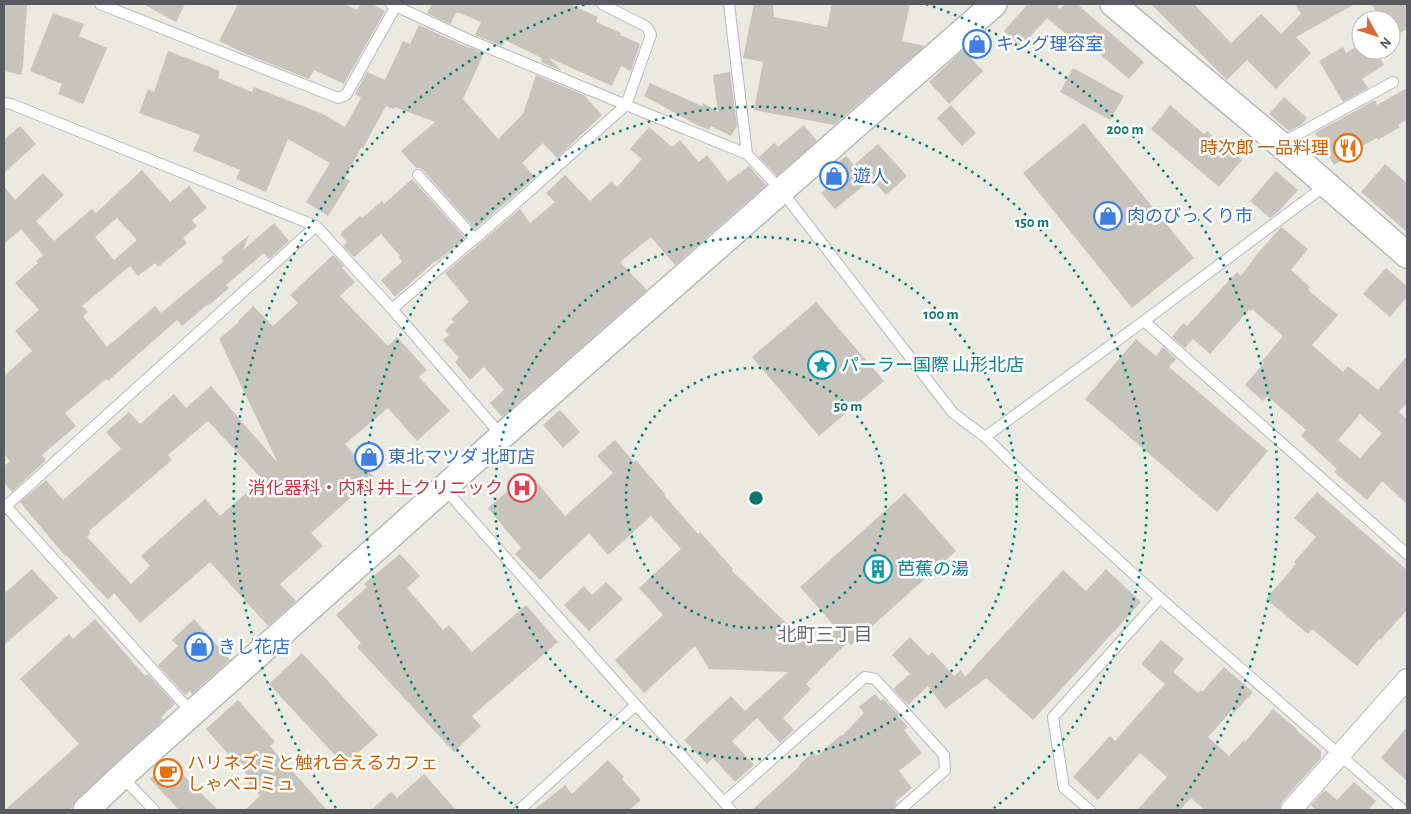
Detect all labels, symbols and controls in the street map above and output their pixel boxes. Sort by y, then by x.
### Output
north arrow [1351,10,1401,60]
shop icon: キング理容室 [962,29,992,59]
place label: キング理容室 [996,34,1103,54]
text: N [1377,34,1394,51]
text: 200 m [1106,122,1144,137]
restaurant icon: 時次郎 一品料理 [1333,133,1363,163]
place label: 時次郎 一品料理 [1200,138,1329,158]
shop icon: 遊人 [819,161,849,191]
place label: 遊人 [853,166,889,186]
shop icon: 肉のびっくり市 [1093,201,1123,231]
place label: 肉のびっくり市 [1127,207,1253,226]
text: 150 m [1015,215,1049,230]
text: 100 m [923,307,959,322]
place icon: パーラー国際 山形北店 [807,350,837,380]
place label: パーラー国際 山形北店 [841,355,1024,375]
text: 50 m [834,399,862,414]
shop icon: 東北マツダ 北町店 [354,442,384,472]
place label: 東北マツダ 北町店 [388,447,535,467]
hospital icon: 消化器科・内科 井上クリニック [507,473,537,503]
place label: 消化器科・内科 井上クリニック [248,478,503,498]
centre of rings [747,489,765,507]
building icon: 芭蕉の湯 [863,554,893,584]
place label: 芭蕉の湯 [897,560,969,579]
district label: 北町三丁目 [777,625,873,645]
shop icon: きし花店 [184,632,214,662]
place label: きし花店 [218,638,290,657]
place label: ハリネズミと触れ合えるカフェ しゃべコミュ [187,753,438,794]
cafe icon: ハリネズミと触れ合えるカフェ しゃべコミュ [153,758,183,788]

